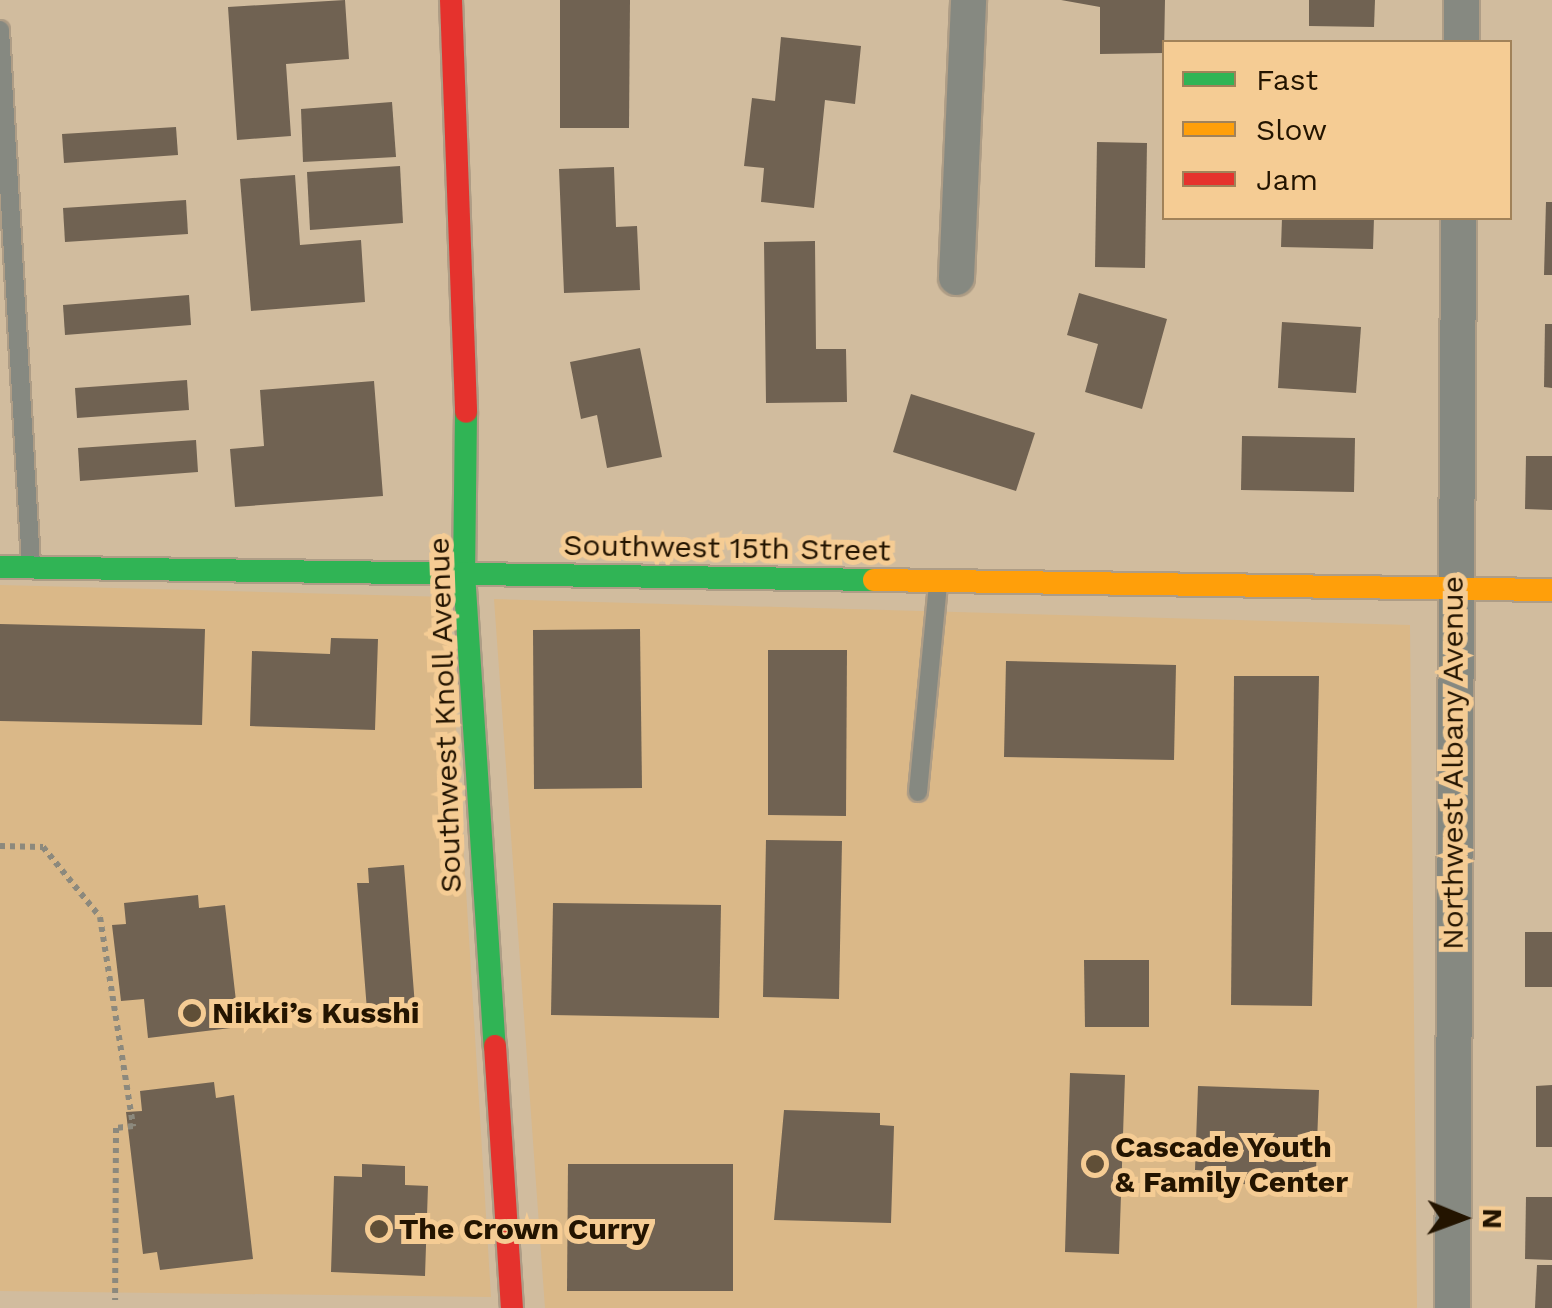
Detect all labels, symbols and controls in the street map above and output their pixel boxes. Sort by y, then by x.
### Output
legend [1162,40,1512,220]
text: Fast [1256,62,1318,97]
text: Slow [1256,112,1327,147]
text: Jam [1256,162,1318,197]
street label: Southwest 15th Street [563,527,891,569]
street label: Southwest Knoll Avenue [421,535,469,895]
street label: Northwest Albany Avenue [1435,574,1471,952]
place label: Nikki’s Kusshi [212,995,420,1031]
marker: Nikki’s Kusshi [181,1002,203,1024]
place label: Cascade Youth & Family Center [1115,1129,1349,1200]
marker: Cascade Youth & Family Center [1084,1153,1106,1175]
north arrow [1412,1168,1512,1268]
text: N [1476,1208,1509,1229]
place label: The Crown Curry [399,1211,649,1247]
marker: The Crown Curry [368,1218,390,1240]

